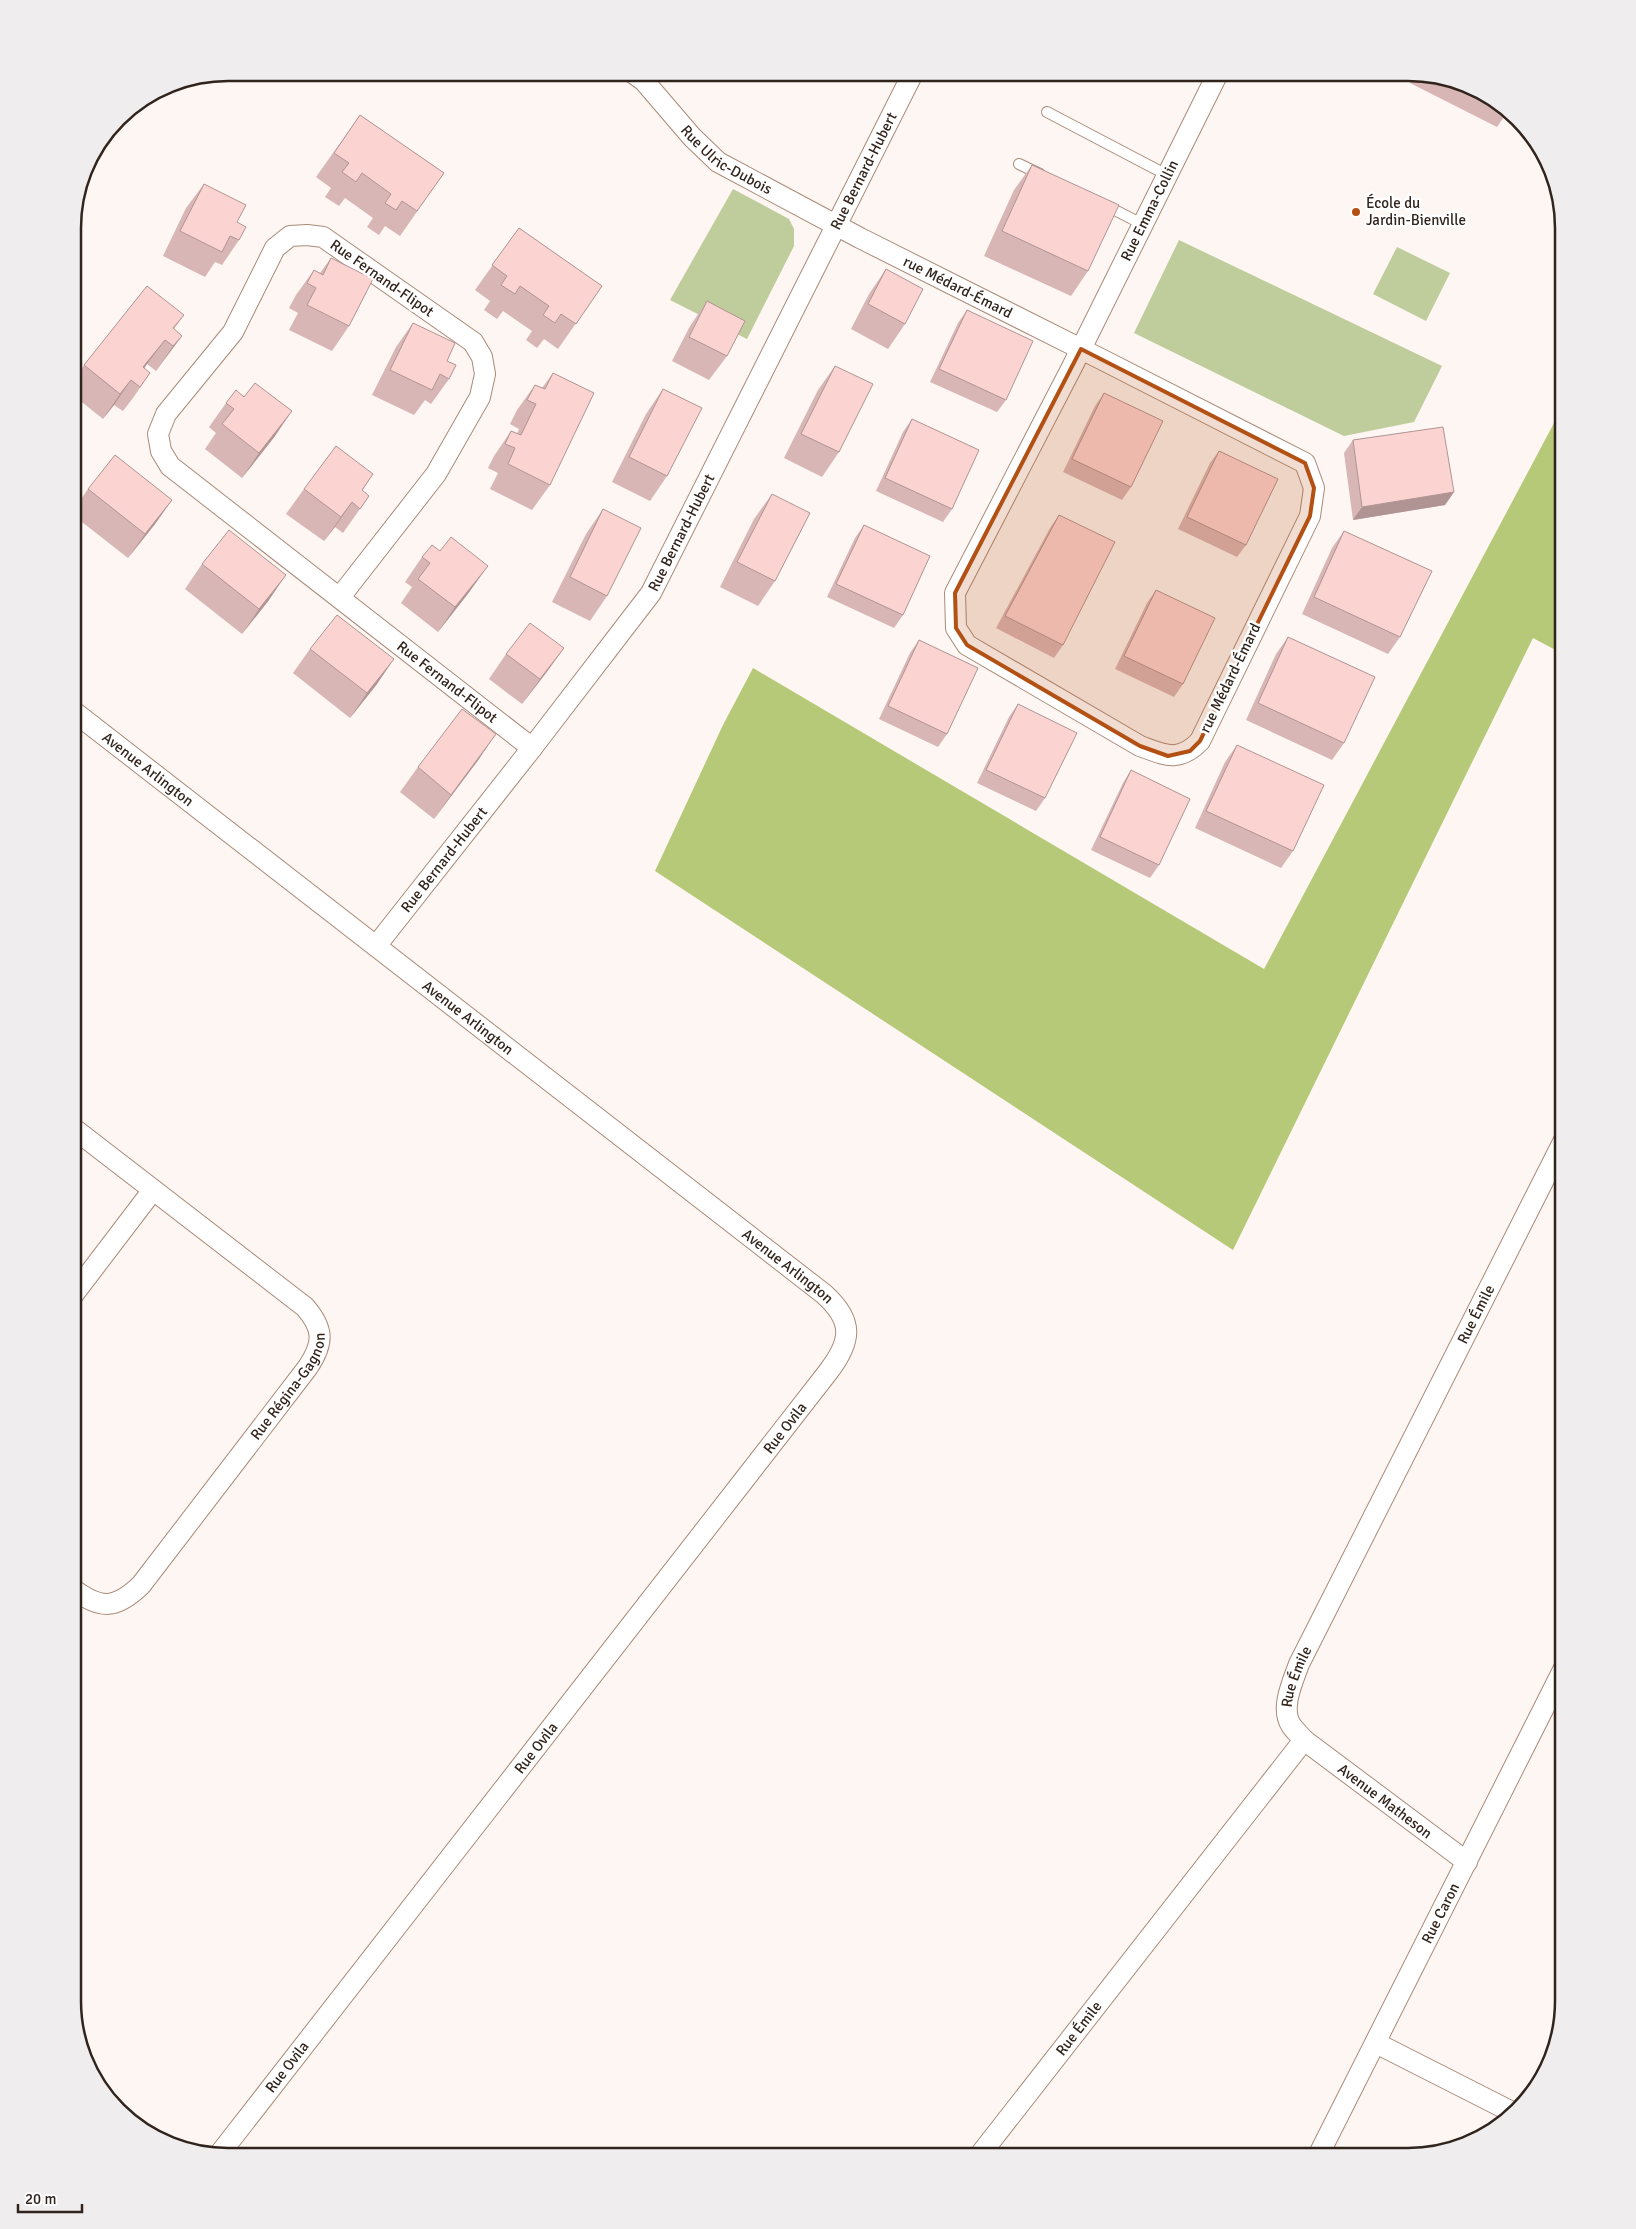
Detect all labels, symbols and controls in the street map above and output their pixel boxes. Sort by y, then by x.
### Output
street label: Rue Bernard-Hubert [827,109,901,233]
street label: Rue Ulric-Dubois [677,122,775,198]
street label: Rue Emma-Collin [1117,157,1182,264]
place label: École du Jardin-Bienville [1366,193,1466,229]
marker: École du Jardin-Bienville [1350,206,1362,218]
street label: Rue Fernand-Flipot [327,236,437,320]
street label: rue Médard-Émard [900,252,1015,322]
street label: Rue Bernard-Hubert [644,471,718,594]
street label: rue Médard-Émard [1195,620,1264,736]
street label: Rue Fernand-Flipot [393,637,501,727]
street label: Avenue Arlington [99,728,197,810]
street label: Rue Bernard-Hubert [397,803,491,916]
street label: Avenue Arlington [419,977,517,1059]
street label: Avenue Arlington [739,1225,837,1307]
street label: Rue Émile [1453,1282,1498,1347]
street label: Rue Régina-Gagnon [247,1332,329,1443]
street label: Rue Ovila [759,1399,811,1457]
street label: Rue Émile [1278,1643,1316,1708]
street label: Rue Ovila [510,1719,562,1777]
street label: Avenue Matheson [1334,1760,1436,1842]
street label: Rue Caron [1418,1880,1463,1946]
street label: Rue Émile [1052,1998,1106,2059]
street label: Rue Ovila [261,2038,313,2096]
scale bar [18,2182,81,2214]
text: 20 m [25,2190,56,2208]

